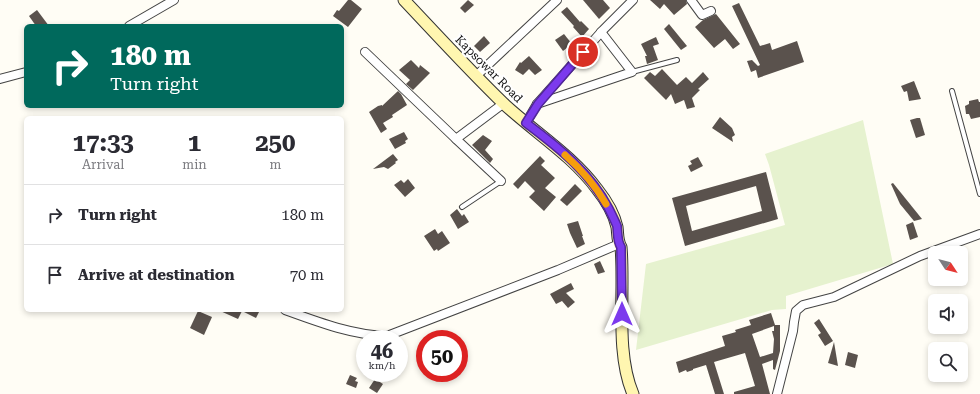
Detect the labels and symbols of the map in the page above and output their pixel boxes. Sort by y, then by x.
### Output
street label: Kapsowar Road [452,32,526,106]
pin [566,35,600,69]
north arrow [928,246,968,286]
position arrow [601,293,643,335]
speed limit sign: 50 [416,330,468,382]

